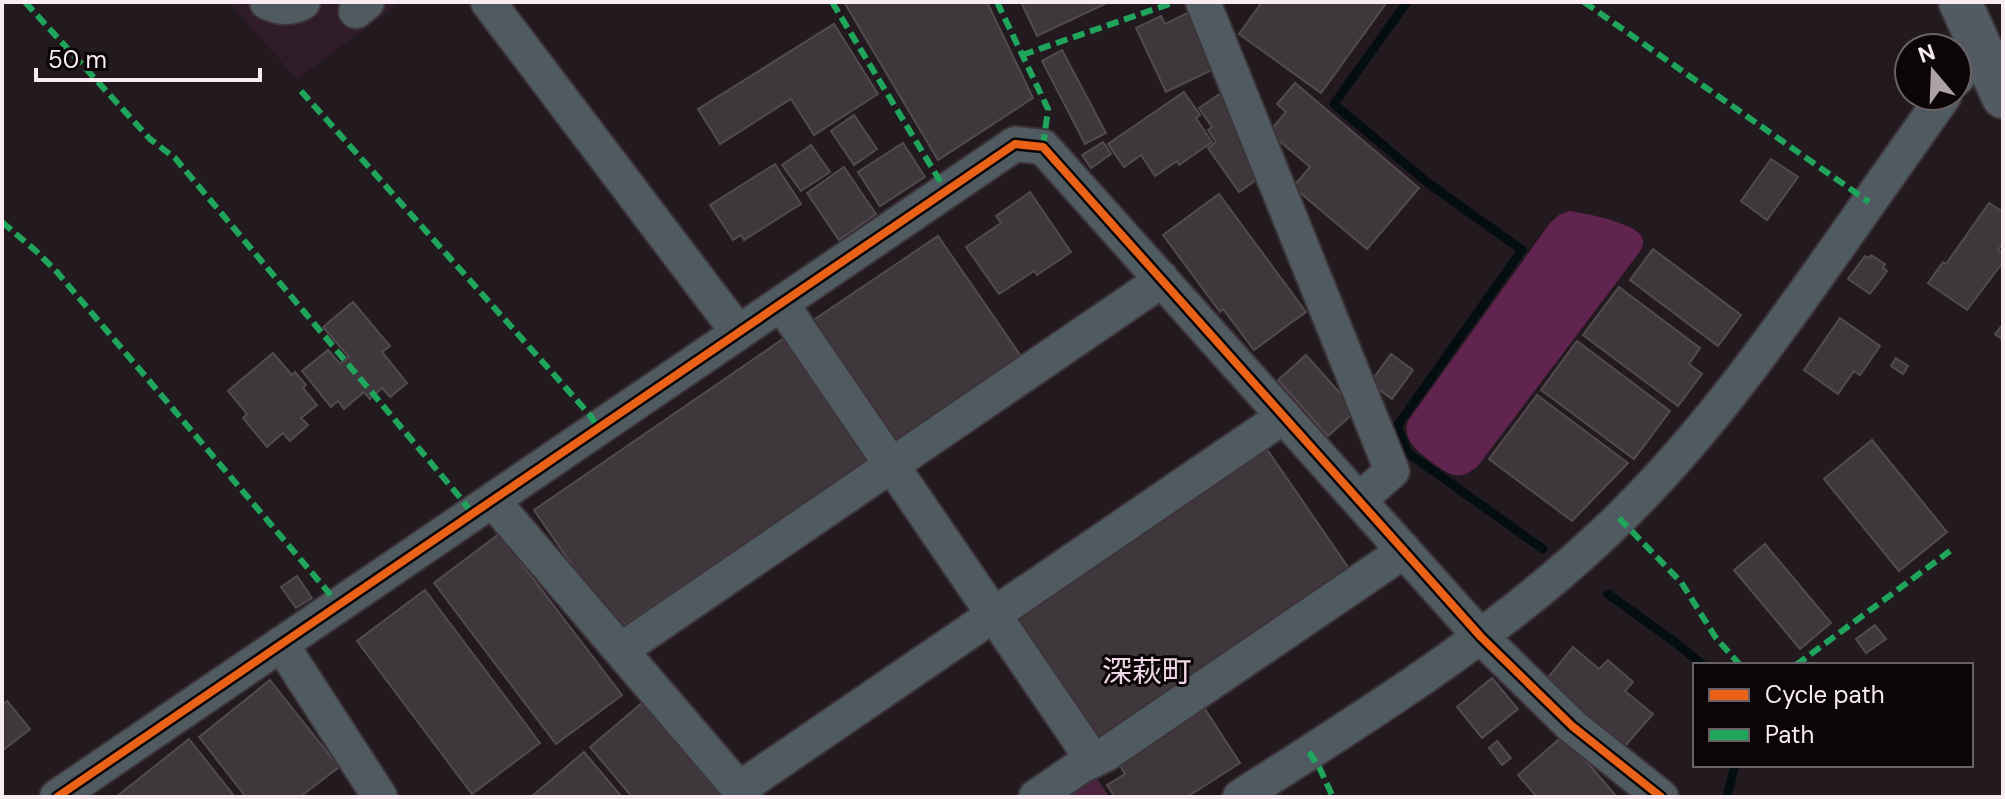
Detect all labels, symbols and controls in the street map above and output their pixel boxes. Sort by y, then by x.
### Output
scale bar [36,32,260,82]
north arrow [1893,32,1973,112]
text: N [1914,37,1939,70]
text: 50 m [48,44,107,75]
district label: 深萩町 [1102,652,1192,691]
legend [1693,663,1973,767]
text: Cycle path [1765,679,1884,710]
text: Path [1765,719,1814,750]

